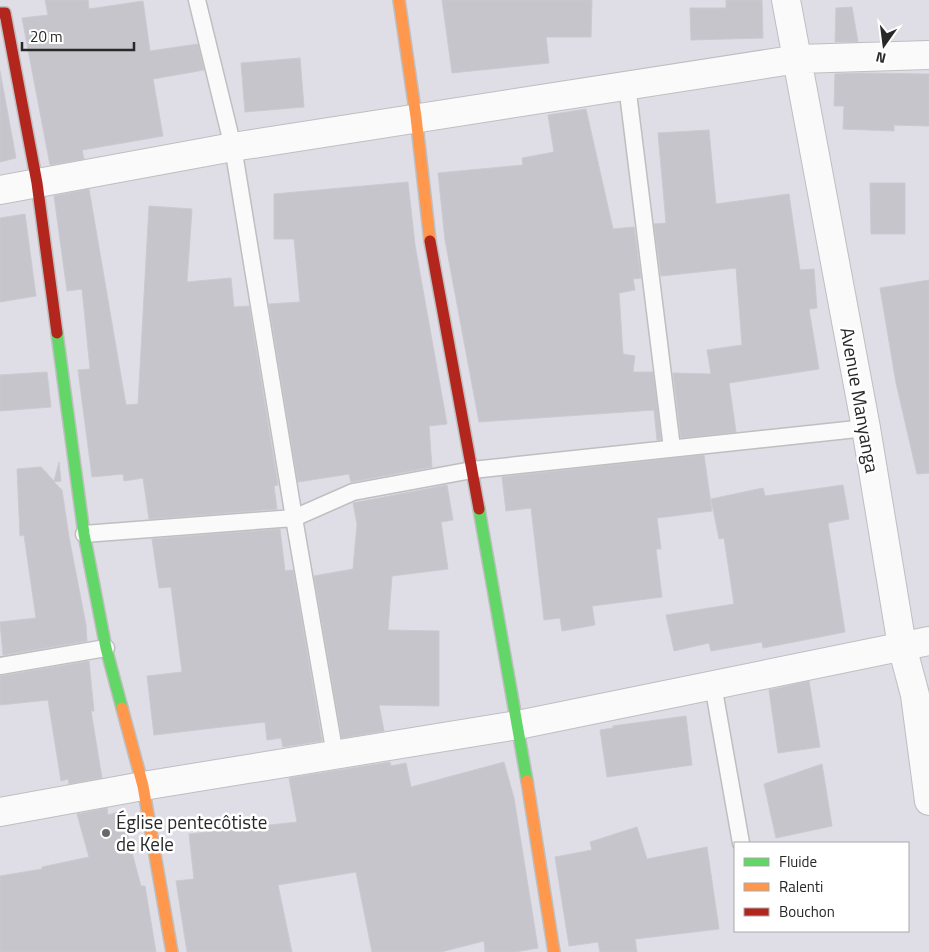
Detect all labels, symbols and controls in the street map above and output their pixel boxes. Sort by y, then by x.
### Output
scale bar [22,20,135,52]
north arrow [859,20,909,70]
text: 20 m [30,25,63,48]
text: N [873,47,888,69]
street label: Avenue Manyanga [833,325,888,475]
place label: Église pentecôtiste de Kele [116,807,267,858]
marker: Église pentecôtiste de Kele [100,827,112,839]
legend [734,842,909,932]
text: Fluide [779,850,817,873]
text: Ralenti [779,875,823,898]
text: Bouchon [779,900,835,923]

